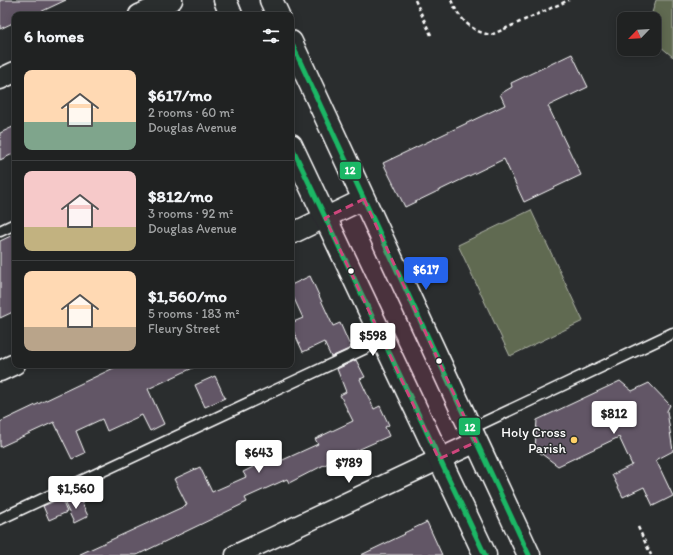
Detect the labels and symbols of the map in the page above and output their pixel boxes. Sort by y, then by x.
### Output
north arrow [617,12,661,56]
line badge: 12 [339,161,362,180]
text: 12 [345,164,356,177]
pin: $617 [402,257,450,291]
unlabelled marker [346,266,356,276]
pin: $598 [349,323,397,357]
unlabelled marker [434,356,444,366]
pin: $812 [590,401,638,435]
line badge: 12 [458,417,481,436]
text: 12 [465,421,476,434]
place label: Holy Cross Parish [501,424,567,457]
marker: Holy Cross Parish [569,435,579,445]
pin: $643 [235,440,283,474]
pin: $789 [325,450,373,484]
pin: $1,560 [43,476,109,510]

